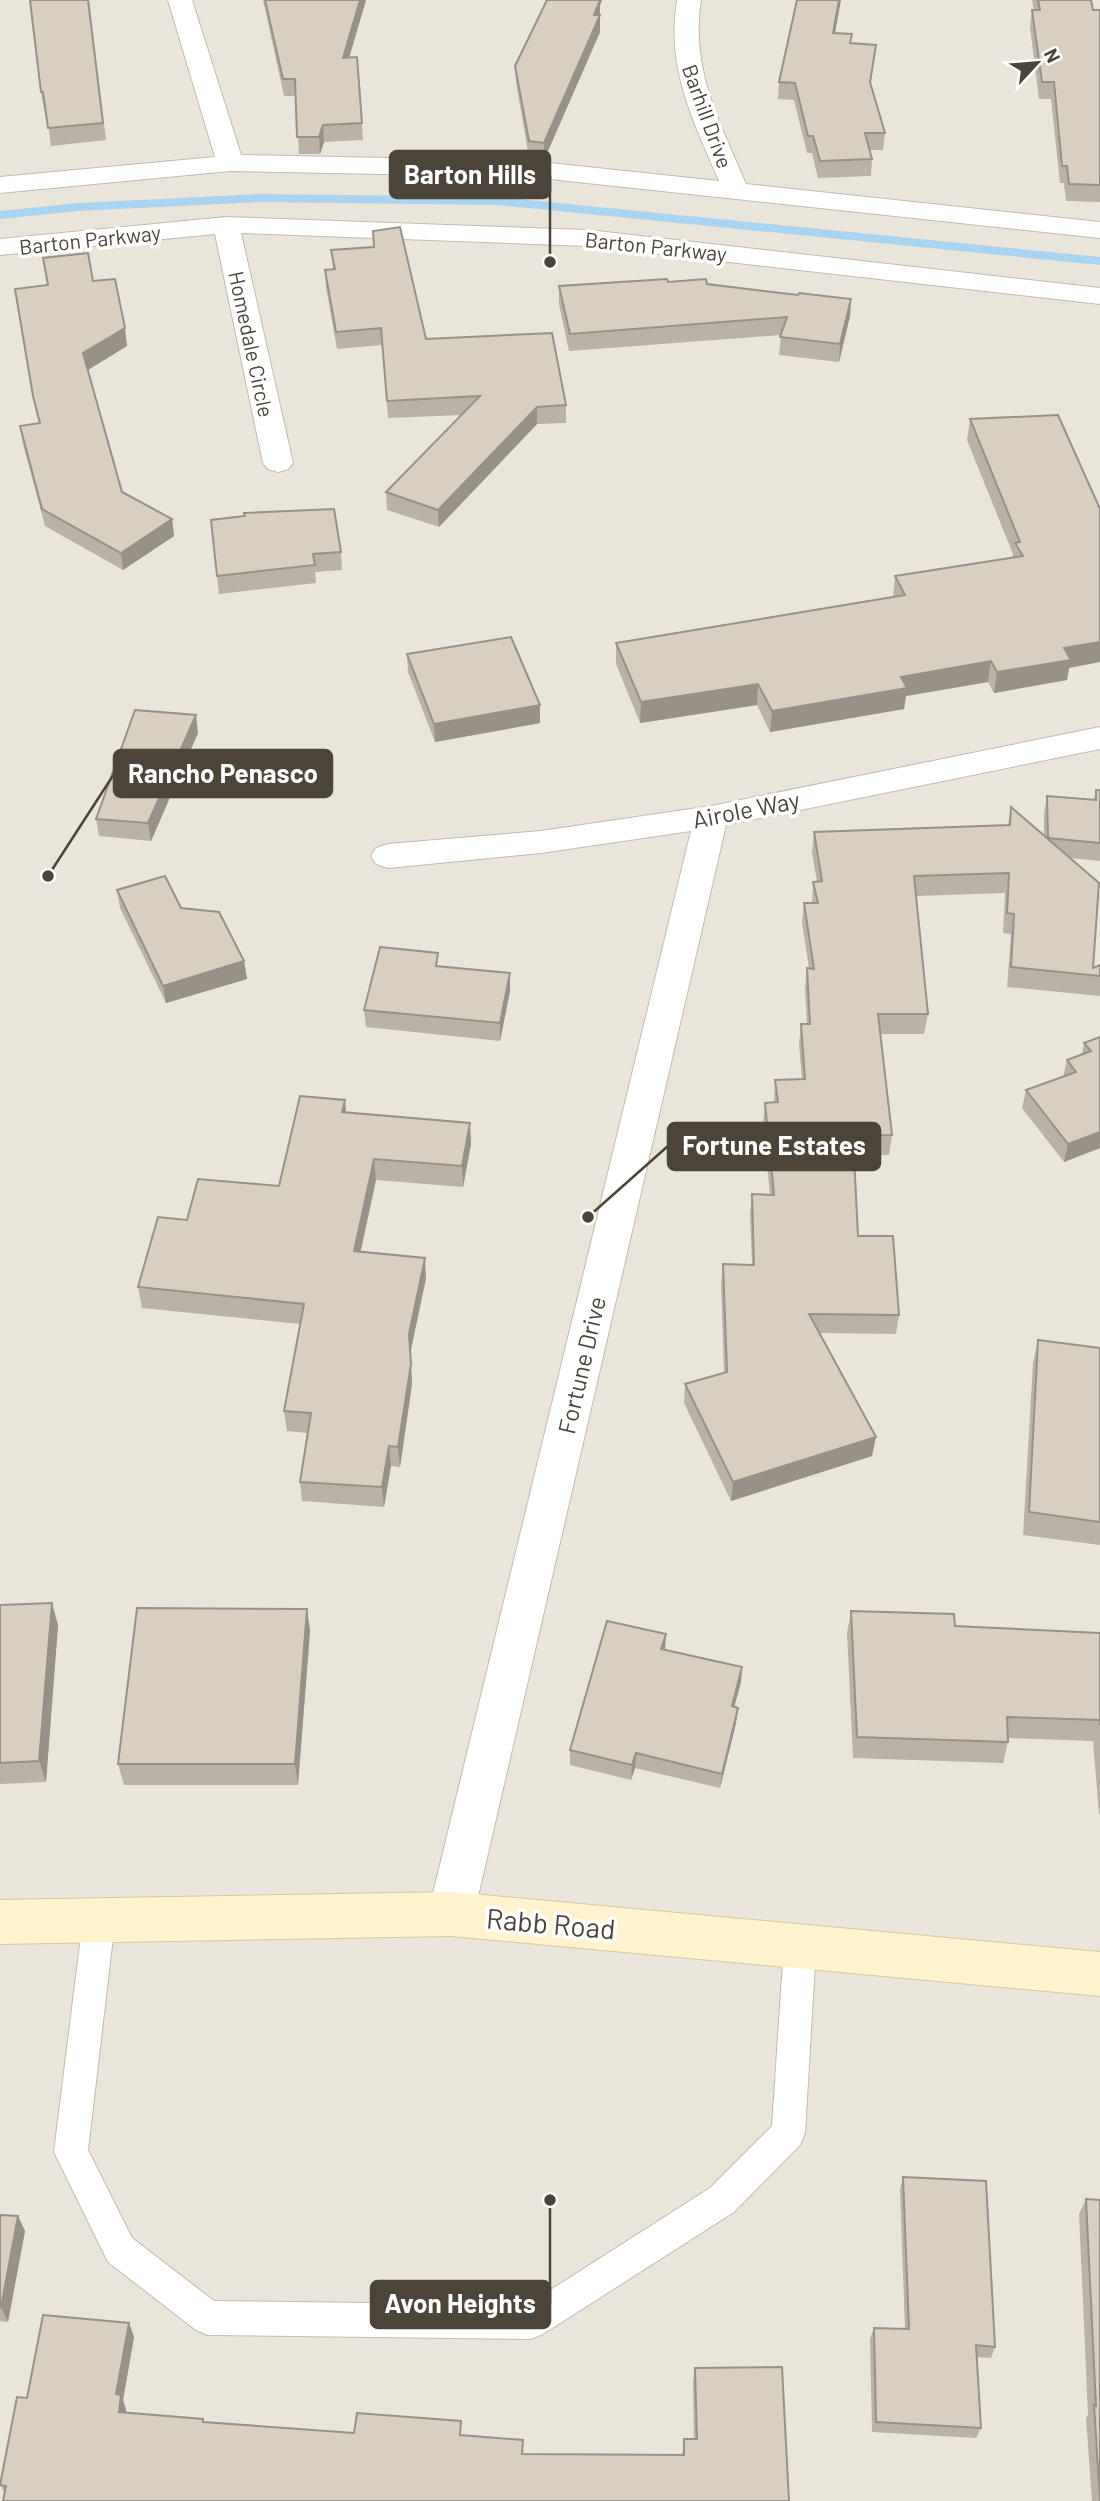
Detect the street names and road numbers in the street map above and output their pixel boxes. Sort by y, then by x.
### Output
street label: Barhill Drive [678,61,738,171]
street label: Barton Parkway [18,219,162,259]
street label: Barton Parkway [584,226,728,266]
street label: Homedale Circle [224,269,280,419]
street label: Airole Way [690,784,802,834]
street label: Fortune Drive [551,1293,611,1437]
street label: Rabb Road [485,1900,617,1946]

